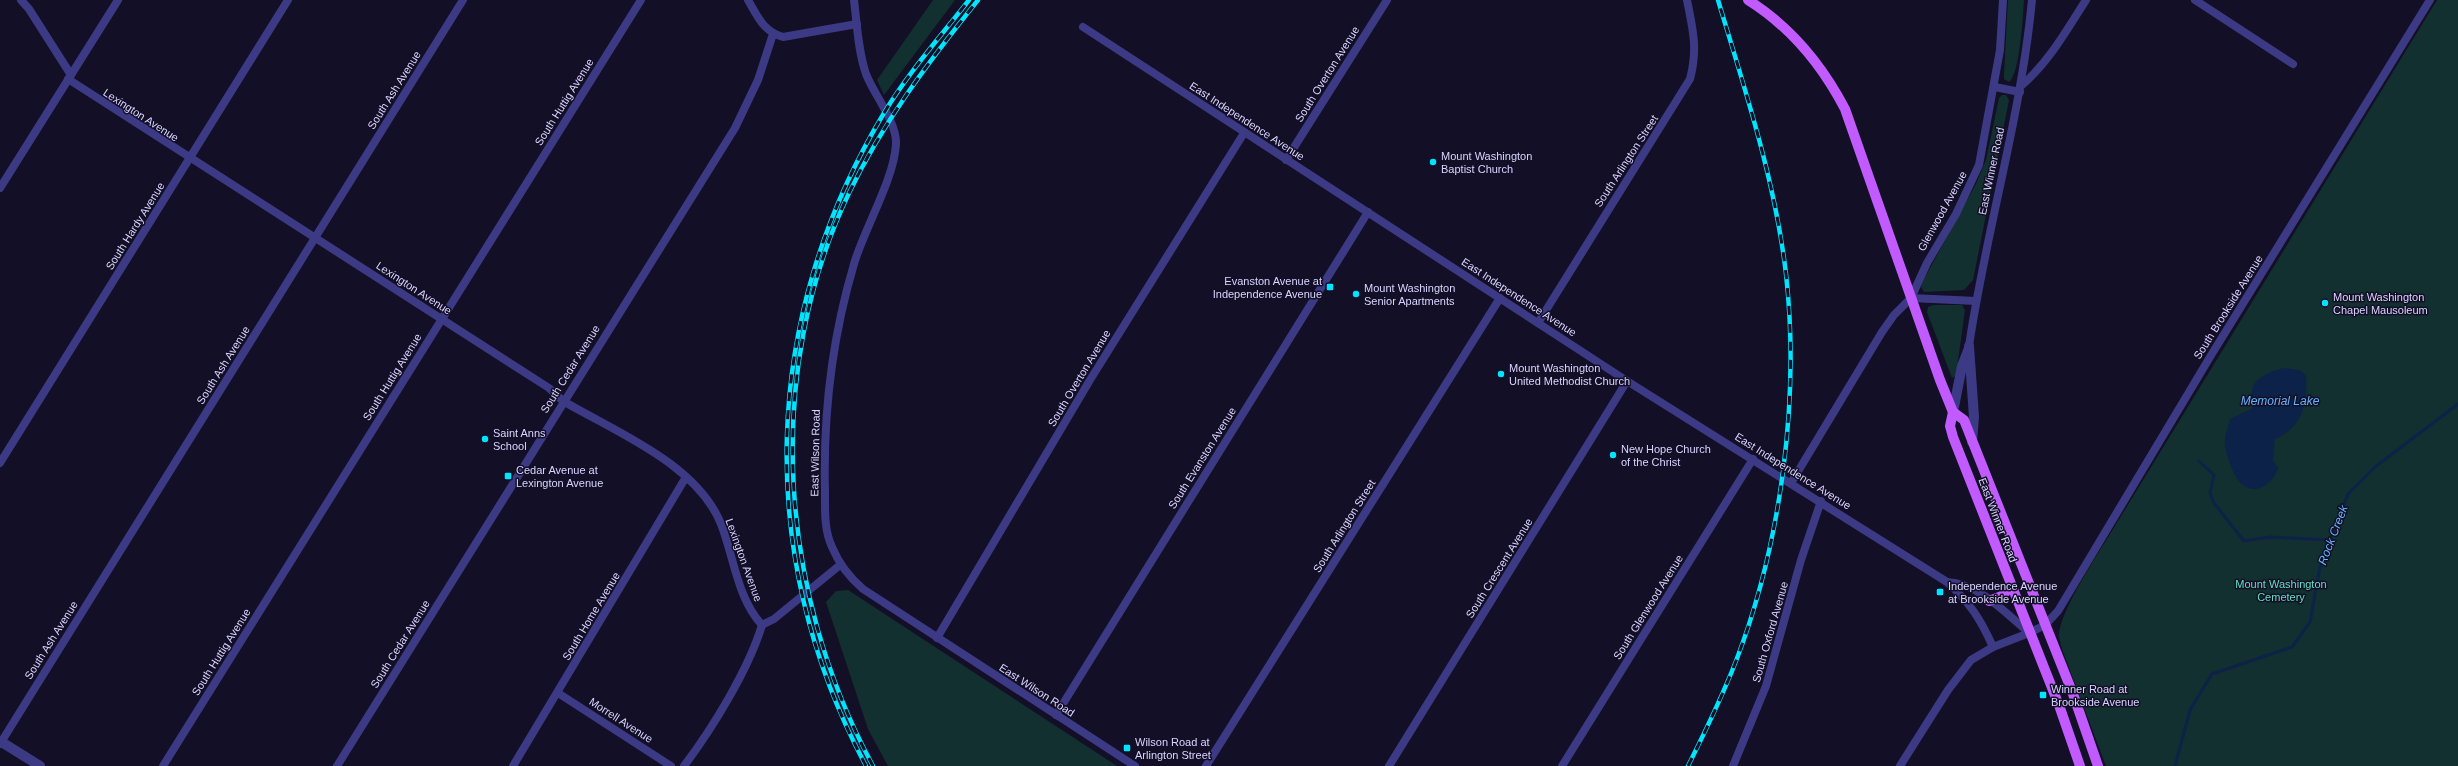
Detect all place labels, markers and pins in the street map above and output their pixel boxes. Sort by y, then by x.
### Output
place label: Mount Washington Baptist Church [1441,150,1532,175]
marker: Mount Washington Baptist Church [1428,157,1438,167]
place label: Evanston Avenue at Independence Avenue [1213,275,1322,300]
marker: Evanston Avenue at Independence Avenue [1325,282,1335,292]
place label: Mount Washington Senior Apartments [1364,282,1455,307]
marker: Mount Washington Senior Apartments [1351,289,1361,299]
place label: Mount Washington Chapel Mausoleum [2333,291,2428,316]
marker: Mount Washington Chapel Mausoleum [2320,298,2330,308]
place label: Mount Washington United Methodist Church [1509,362,1630,387]
marker: Mount Washington United Methodist Church [1496,369,1506,379]
place label: Saint Anns School [493,427,546,452]
marker: Saint Anns School [480,434,490,444]
place label: New Hope Church of the Christ [1621,443,1711,468]
marker: New Hope Church of the Christ [1608,450,1618,460]
place label: Cedar Avenue at Lexington Avenue [516,464,603,489]
marker: Cedar Avenue at Lexington Avenue [503,471,513,481]
place label: Independence Avenue at Brookside Avenue [1948,580,2057,605]
marker: Independence Avenue at Brookside Avenue [1935,587,1945,597]
place label: Winner Road at Brookside Avenue [2051,683,2139,708]
marker: Winner Road at Brookside Avenue [2038,690,2048,700]
place label: Wilson Road at Arlington Street [1135,736,1211,761]
marker: Wilson Road at Arlington Street [1122,743,1132,753]

